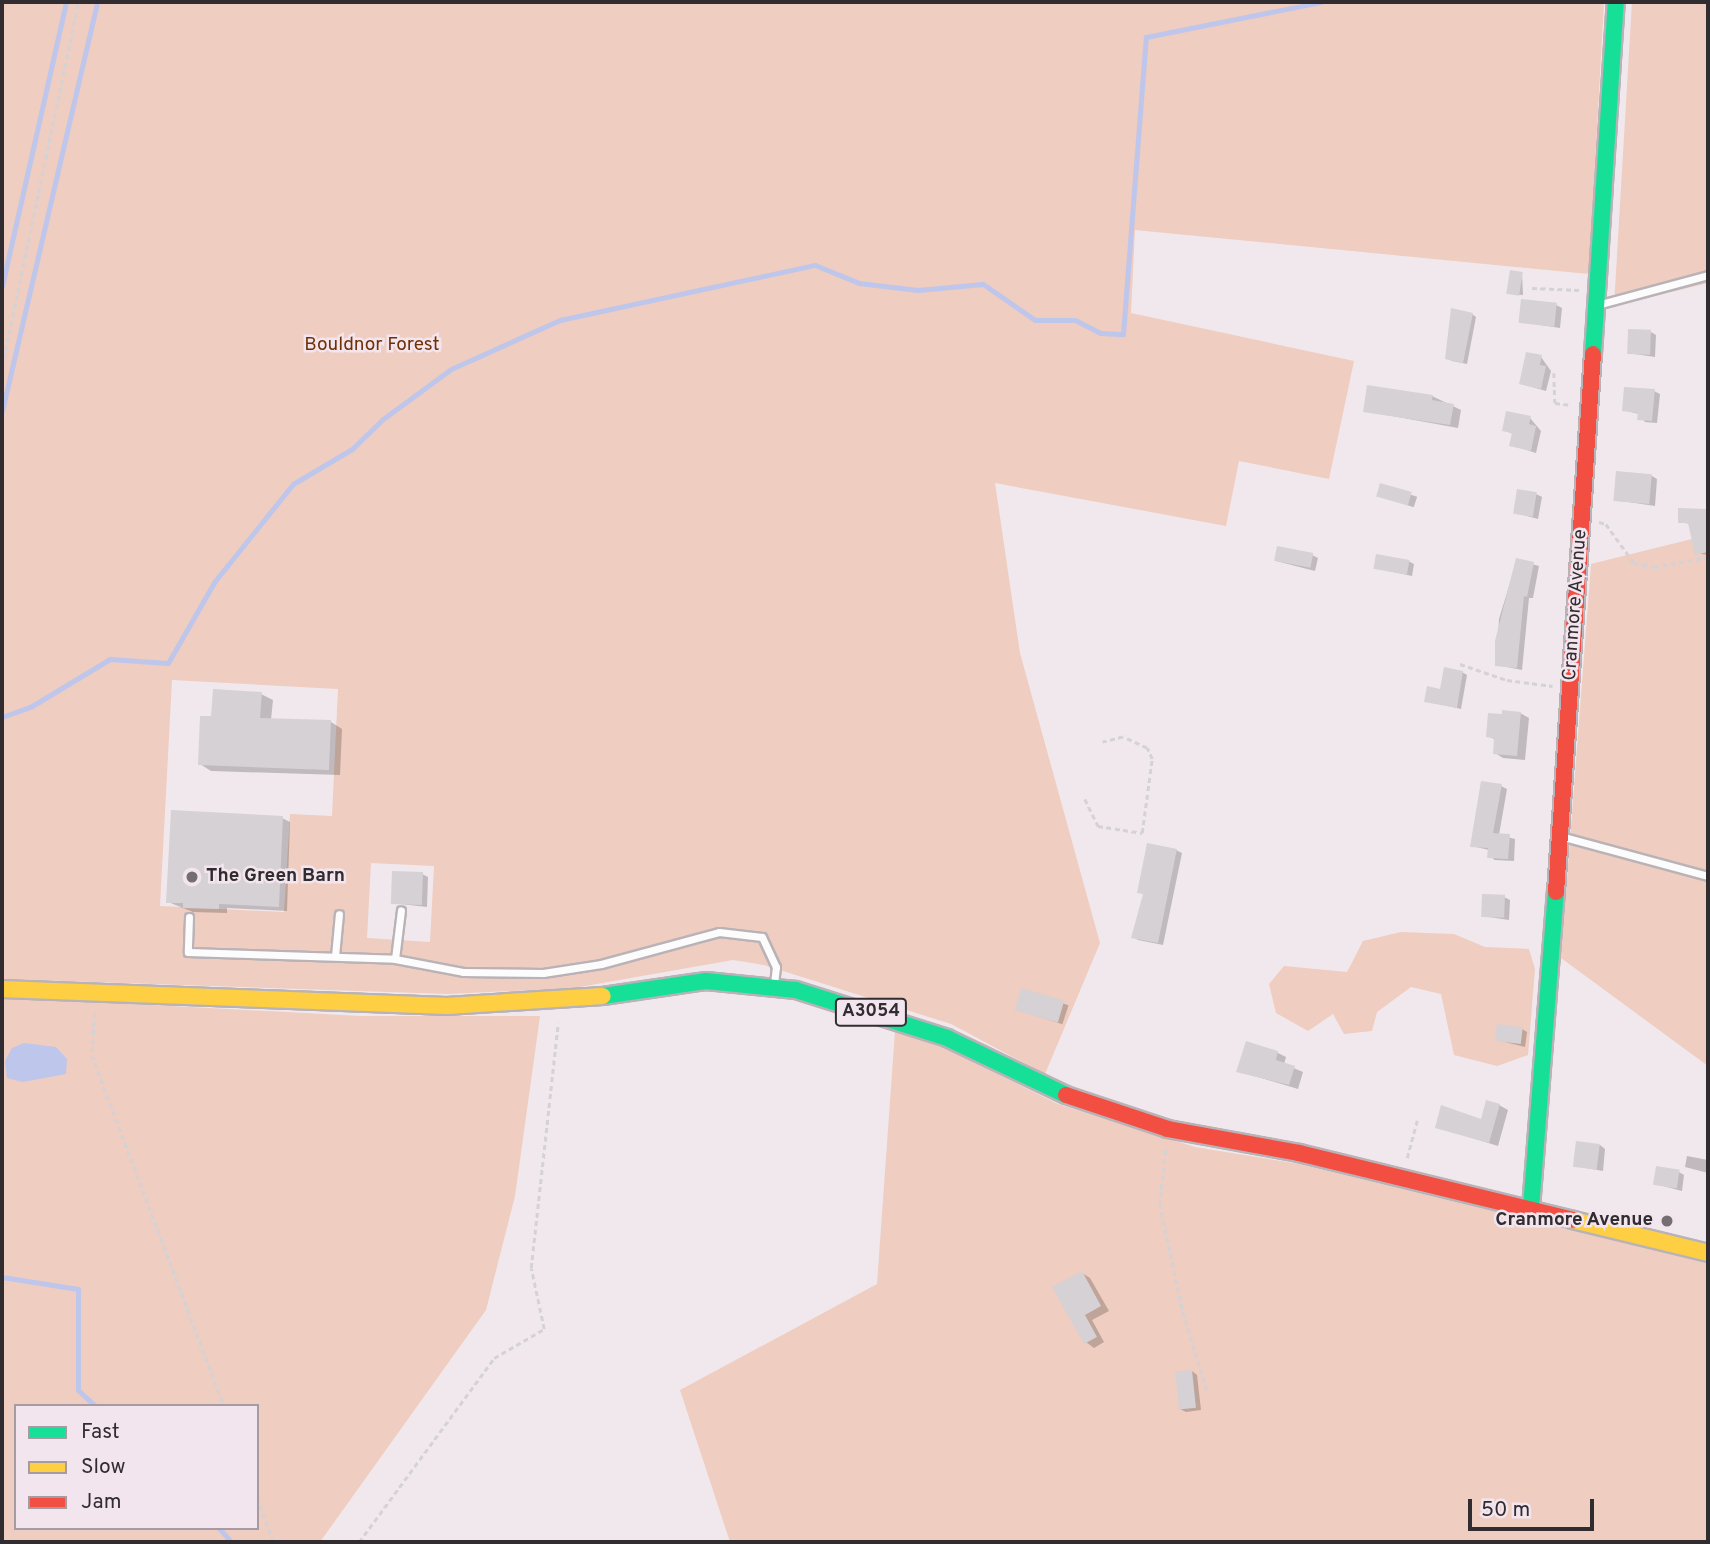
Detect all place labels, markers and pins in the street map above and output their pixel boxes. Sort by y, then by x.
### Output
place label: The Green Barn [206,866,345,888]
marker: The Green Barn [184,869,200,885]
place label: Cranmore Avenue [1495,1210,1653,1232]
marker: Cranmore Avenue [1659,1213,1675,1229]

